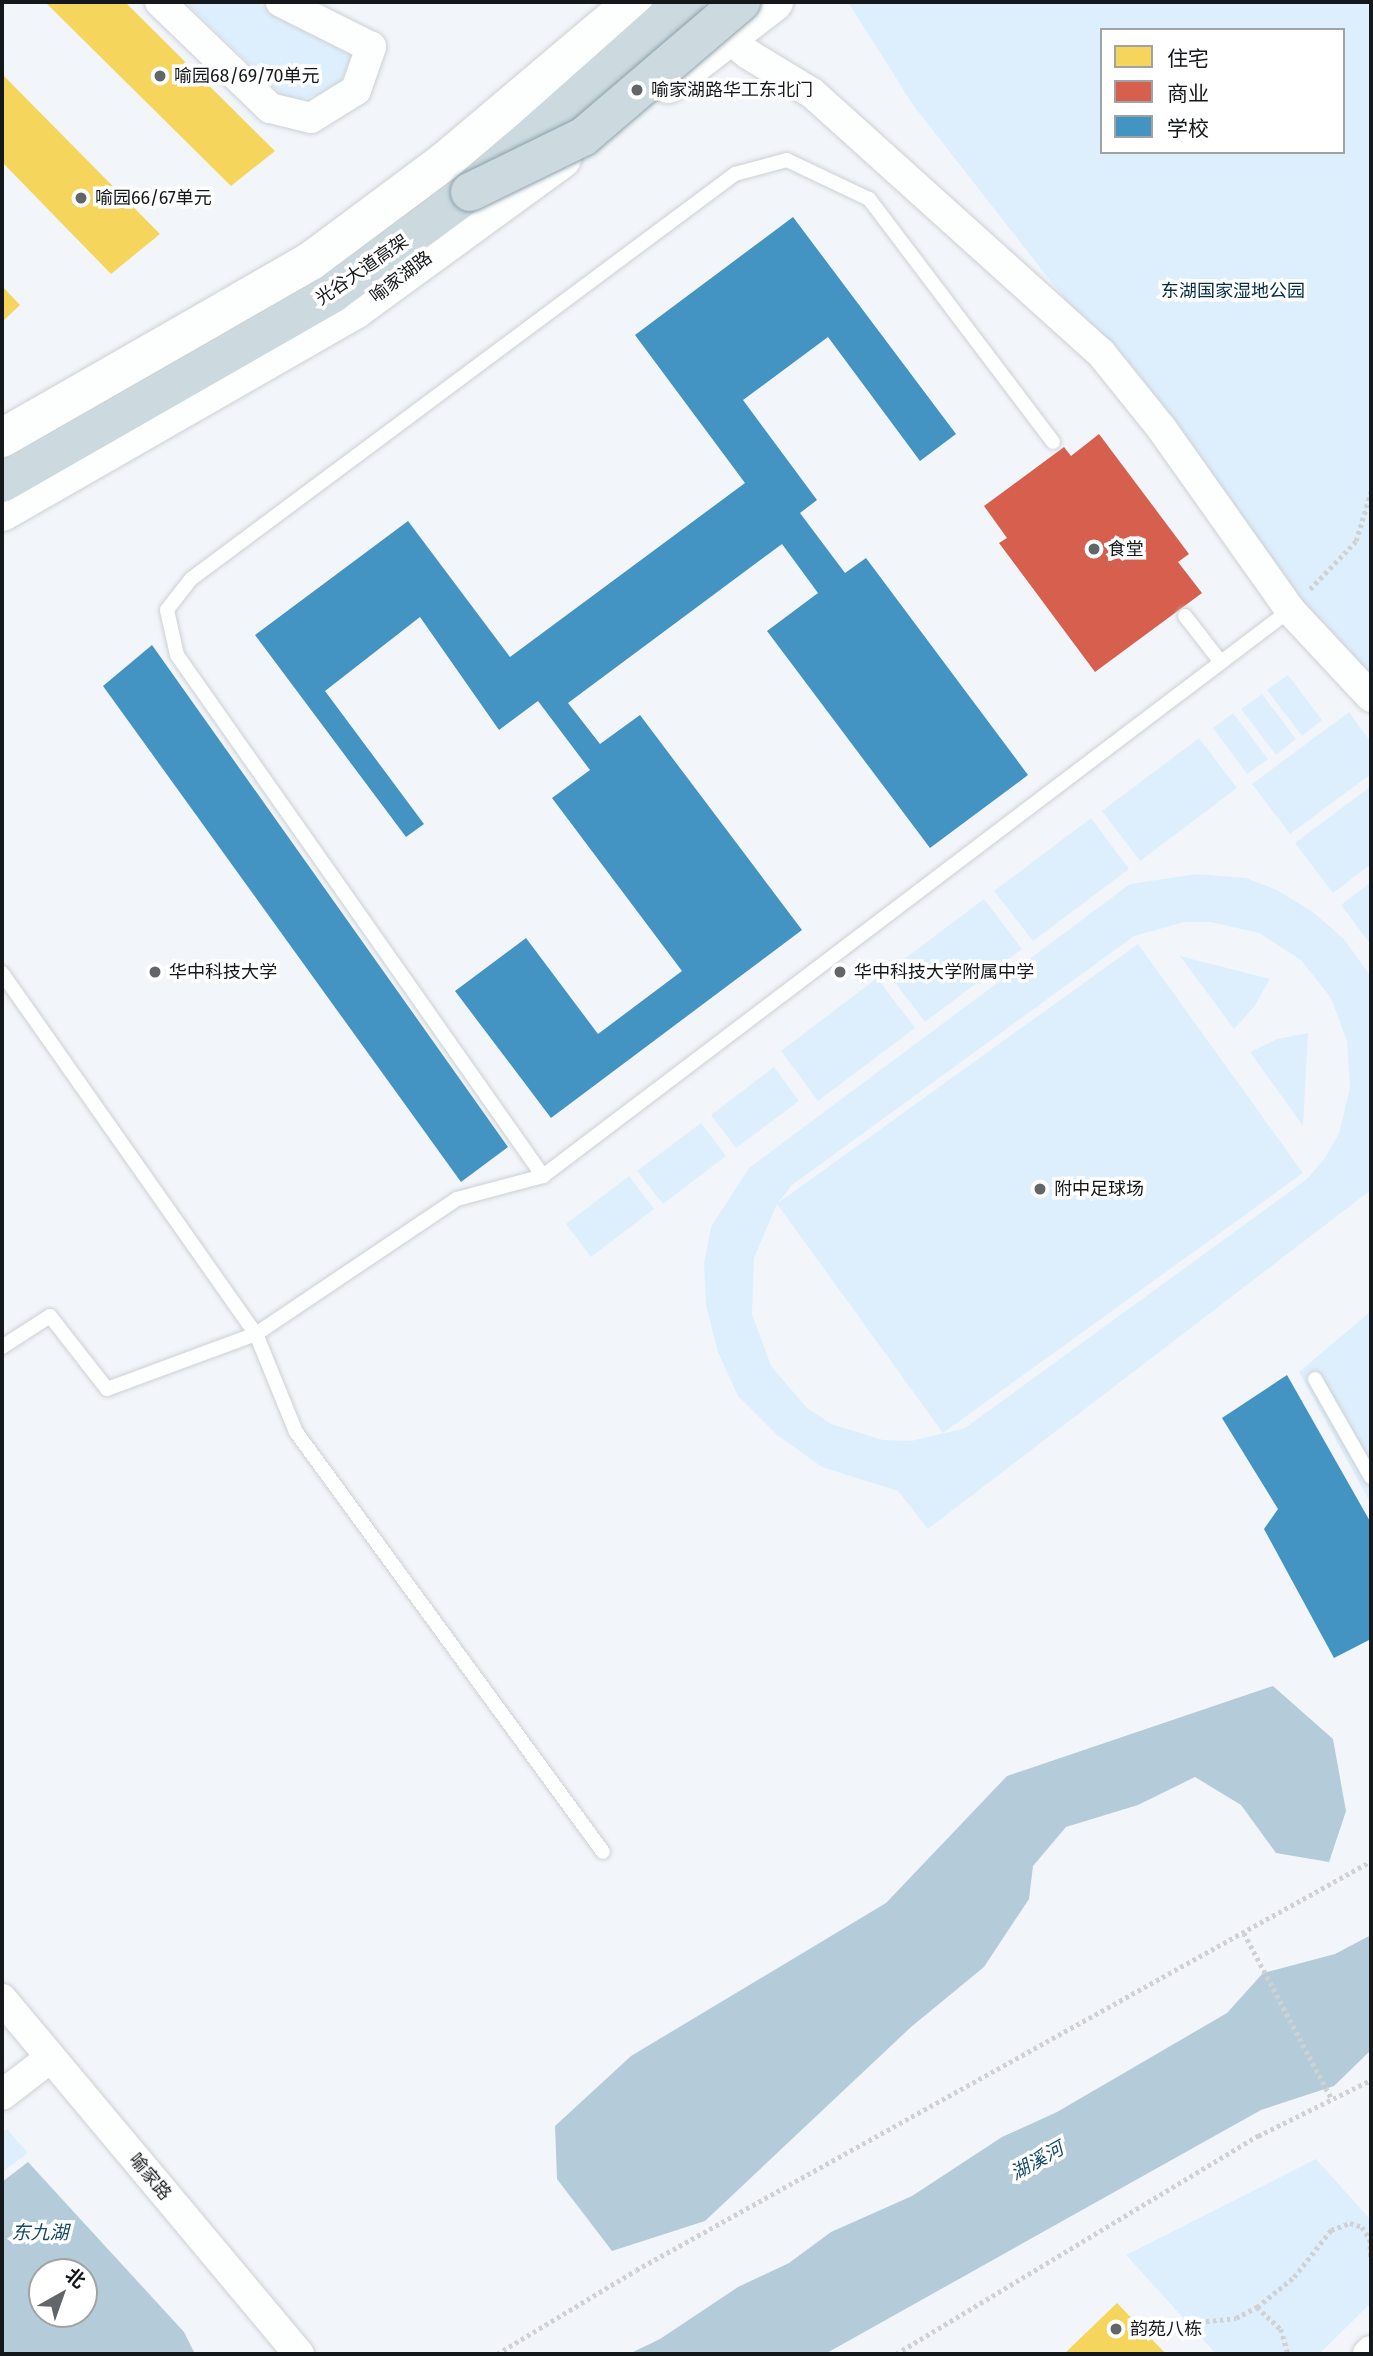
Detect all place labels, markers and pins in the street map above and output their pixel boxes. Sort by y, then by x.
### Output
place label: 喻园68/69/70单元 [174,65,320,87]
marker: 喻园68/69/70单元 [152,68,168,84]
place label: 喻家湖路华工东北门 [651,79,813,101]
marker: 喻家湖路华工东北门 [629,82,645,98]
place label: 喻园66/67单元 [95,187,212,209]
marker: 喻园66/67单元 [73,190,89,206]
place label: 食堂 [1108,538,1144,560]
marker: 食堂 [1086,541,1102,557]
place label: 华中科技大学 [169,961,277,983]
place label: 华中科技大学附属中学 [854,961,1034,983]
marker: 华中科技大学 [147,964,163,980]
marker: 华中科技大学附属中学 [832,964,848,980]
place label: 附中足球场 [1054,1178,1144,1200]
marker: 附中足球场 [1032,1181,1048,1197]
place label: 韵苑八栋 [1130,2318,1202,2340]
marker: 韵苑八栋 [1108,2321,1124,2337]

